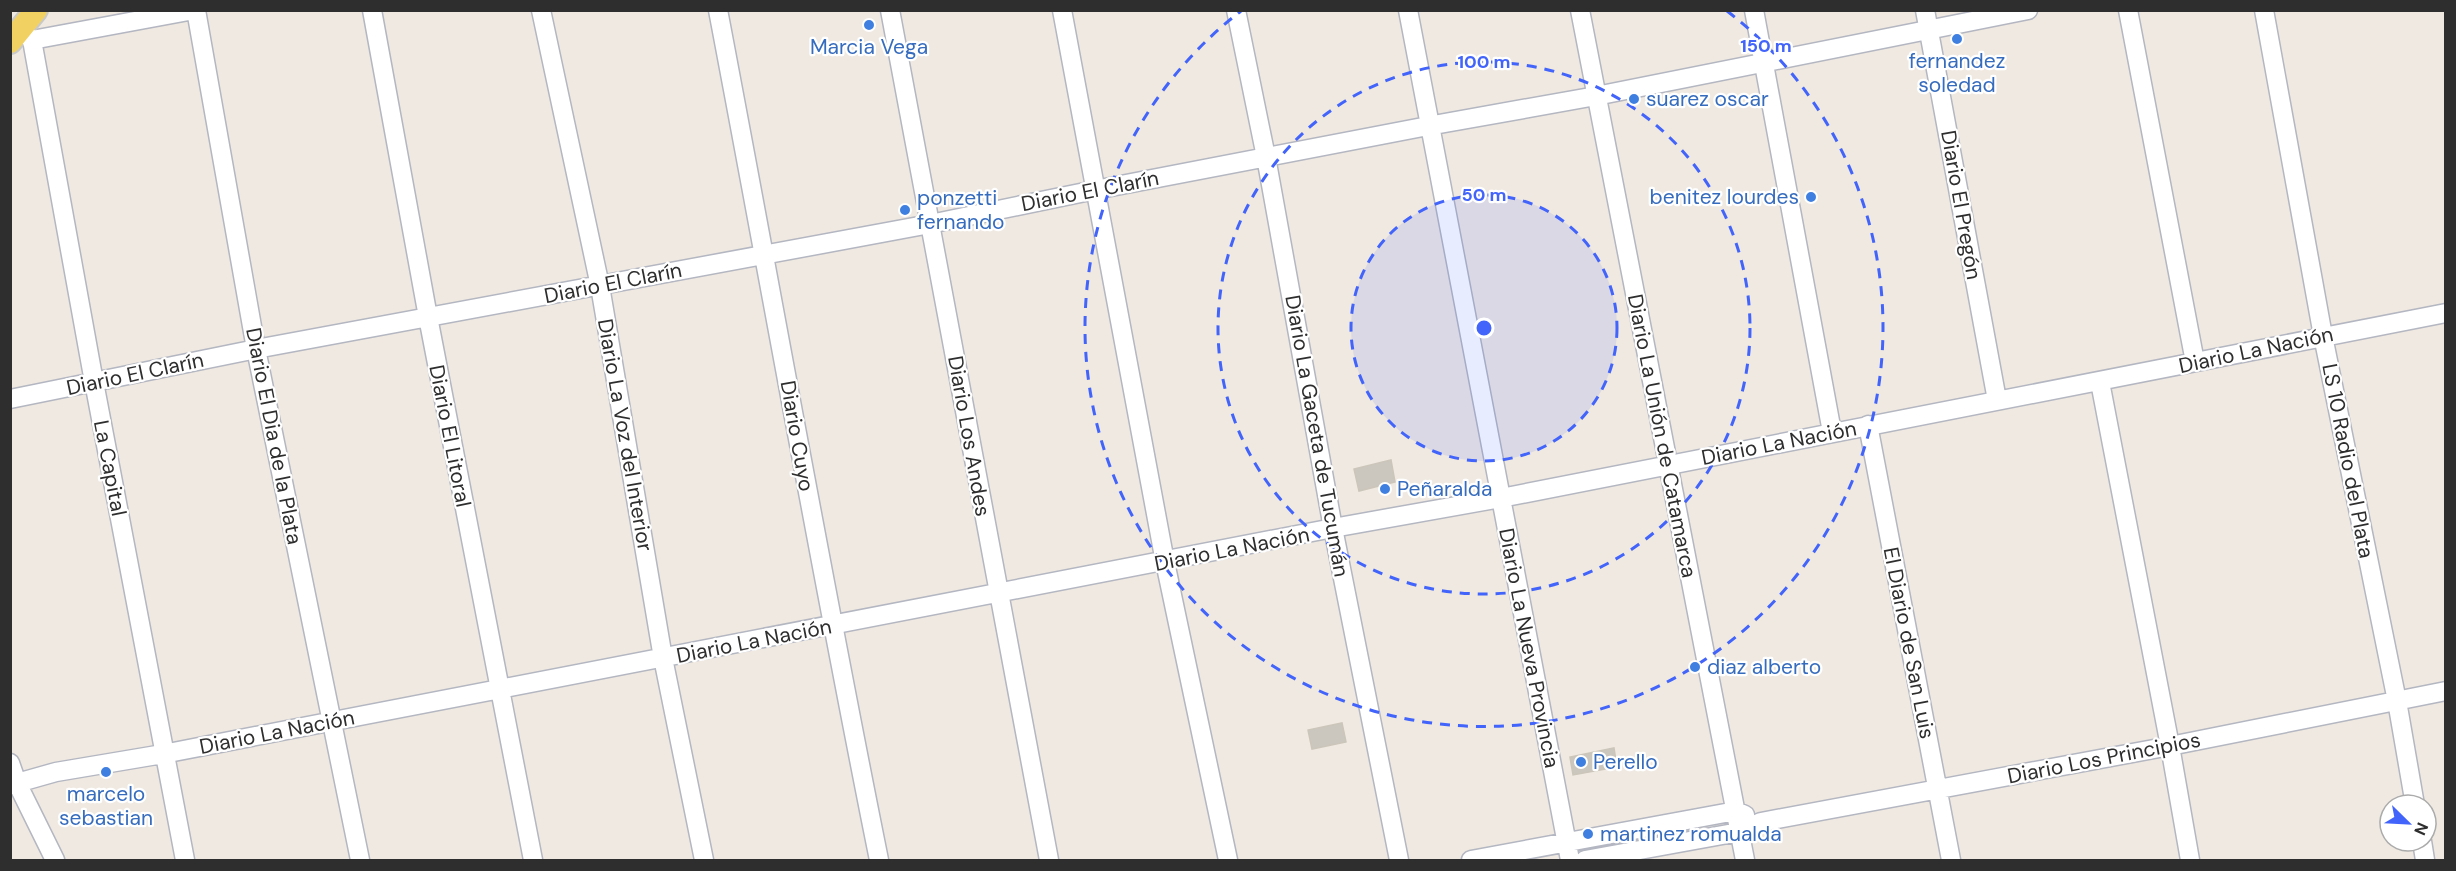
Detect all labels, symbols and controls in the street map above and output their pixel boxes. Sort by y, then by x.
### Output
marker: Marcia Vega [862,18,876,32]
marker: fernandez soledad [1950,32,1964,46]
place label: Marcia Vega [810,33,928,61]
text: 150 m [1740,34,1792,58]
place label: fernandez soledad [1909,47,2005,99]
text: 100 m [1457,50,1511,74]
place label: suarez oscar [1646,85,1769,113]
marker: suarez oscar [1627,92,1641,106]
street label: Diario El Pregón [1934,128,1988,282]
street label: Diario El Clarín [1019,164,1161,218]
text: 50 m [1461,183,1507,207]
place label: benitez lourdes [1650,183,1799,211]
place label: ponzetti fernando [917,184,1005,236]
marker: benitez lourdes [1804,190,1818,204]
marker: ponzetti fernando [898,203,912,217]
street label: Diario El Clarín [542,256,684,310]
street label: Diario La Unión de Catamarca [1621,292,1703,580]
street label: Diario La Gaceta de Tucumán [1278,293,1356,579]
street label: Diario La Voz del Interior [591,317,659,554]
centre of rings [1474,318,1494,338]
street label: Diario La Nación [2176,320,2336,380]
street label: Diario El Dia de la Plata [239,325,309,547]
street label: Diario El Clarín [64,346,206,402]
street label: Diario Los Andes [941,353,997,519]
street label: LS 10 Radio del Plata [2315,361,2381,561]
street label: Diario El Litoral [422,363,478,509]
street label: Diario Cuyo [773,378,821,494]
street label: Diario La Nación [1699,414,1859,472]
street label: La Capital [87,418,133,518]
place label: Peñaralda [1397,475,1492,503]
marker: Peñaralda [1378,482,1392,496]
street label: Diario La Nación [1152,520,1312,578]
street label: Diario La Nueva Provincia [1492,526,1566,770]
street label: El Diario de San Luis [1877,545,1941,741]
street label: Diario La Nación [674,612,834,670]
place label: diaz alberto [1707,653,1821,681]
marker: diaz alberto [1688,660,1702,674]
street label: Diario La Nación [197,703,357,761]
street label: Diario Los Principios [2005,726,2203,790]
place label: Perello [1593,748,1658,776]
marker: Perello [1574,755,1588,769]
marker: marcelo sebastian [99,765,113,779]
place label: marcelo sebastian [59,780,153,832]
north arrow [2378,793,2438,853]
text: N [2409,819,2433,838]
place label: martinez romualda [1600,820,1782,848]
marker: martinez romualda [1581,827,1595,841]

